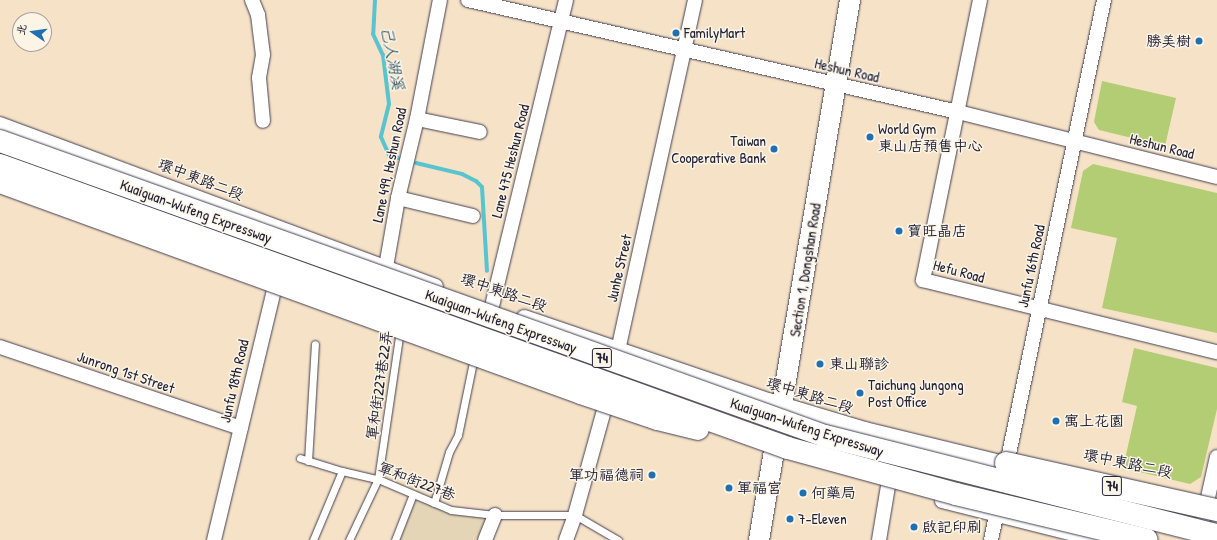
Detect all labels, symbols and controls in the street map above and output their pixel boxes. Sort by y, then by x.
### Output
north arrow [12,12,52,52]
text: 北 [13,23,29,36]
place label: FamilyMart [684,24,745,42]
water label: 己人湖溪 [377,25,409,91]
marker: FamilyMart [671,28,681,38]
place label: 勝美樹 [1146,32,1191,50]
marker: 勝美樹 [1194,36,1204,46]
street label: Heshun Road [813,54,881,86]
street label: Lane 475 Heshun Road [487,102,533,220]
street label: Lane 499, Heshun Road [368,106,410,224]
place label: World Gym 東山店預售中心 [878,119,983,154]
street label: Heshun Road [1128,129,1196,163]
place label: Taiwan Cooperative Bank [671,131,766,166]
marker: World Gym 東山店預售中心 [865,132,875,142]
marker: Taiwan Cooperative Bank [769,144,779,154]
street label: 環中東路二段 [156,154,246,204]
street label: Kuaiguan-Wufeng Expressway [118,175,274,247]
street label: Section 1, Dongshan Road [786,202,824,338]
place label: 寶旺晶店 [907,222,967,240]
street label: Junfu 16th Road [1013,223,1049,309]
marker: 寶旺晶店 [894,226,904,236]
street label: Junhe Street [602,232,636,304]
street label: Hefu Road [931,256,987,286]
street label: 環中東路二段 [459,269,549,315]
street label: Kuaiguan-Wufeng Expressway [423,285,579,357]
street label: 軍和街227巷22弄 [362,329,396,441]
street label: Junfu 18th Road [216,338,252,424]
road number: 74 [591,346,613,370]
street label: Junrong 1st Street [75,347,177,397]
place label: 東山聯診 [829,355,889,373]
marker: 東山聯診 [814,358,826,370]
street label: 環中東路二段 [764,373,856,417]
place label: Taichung Jungong Post Office [868,375,964,410]
marker: Taichung Jungong Post Office [855,388,865,398]
street label: Kuaiguan-Wufeng Expressway [728,394,886,460]
place label: 寓上花園 [1064,412,1124,430]
marker: 寓上花園 [1051,416,1061,426]
street label: 環中東路二段 [1082,445,1174,481]
street label: 軍和街227巷 [376,458,458,504]
place label: 軍功福德祠 [569,466,644,484]
marker: 軍功福德祠 [647,470,657,480]
road number: 74 [1101,474,1123,498]
place label: 軍福宮 [737,479,782,497]
marker: 軍福宮 [724,483,734,493]
place label: 何藥局 [811,484,856,502]
marker: 何藥局 [798,488,808,498]
place label: 7-Eleven [798,510,847,528]
marker: 7-Eleven [785,514,795,524]
place label: 啟記印刷 [922,518,982,536]
marker: 啟記印刷 [909,522,919,532]

